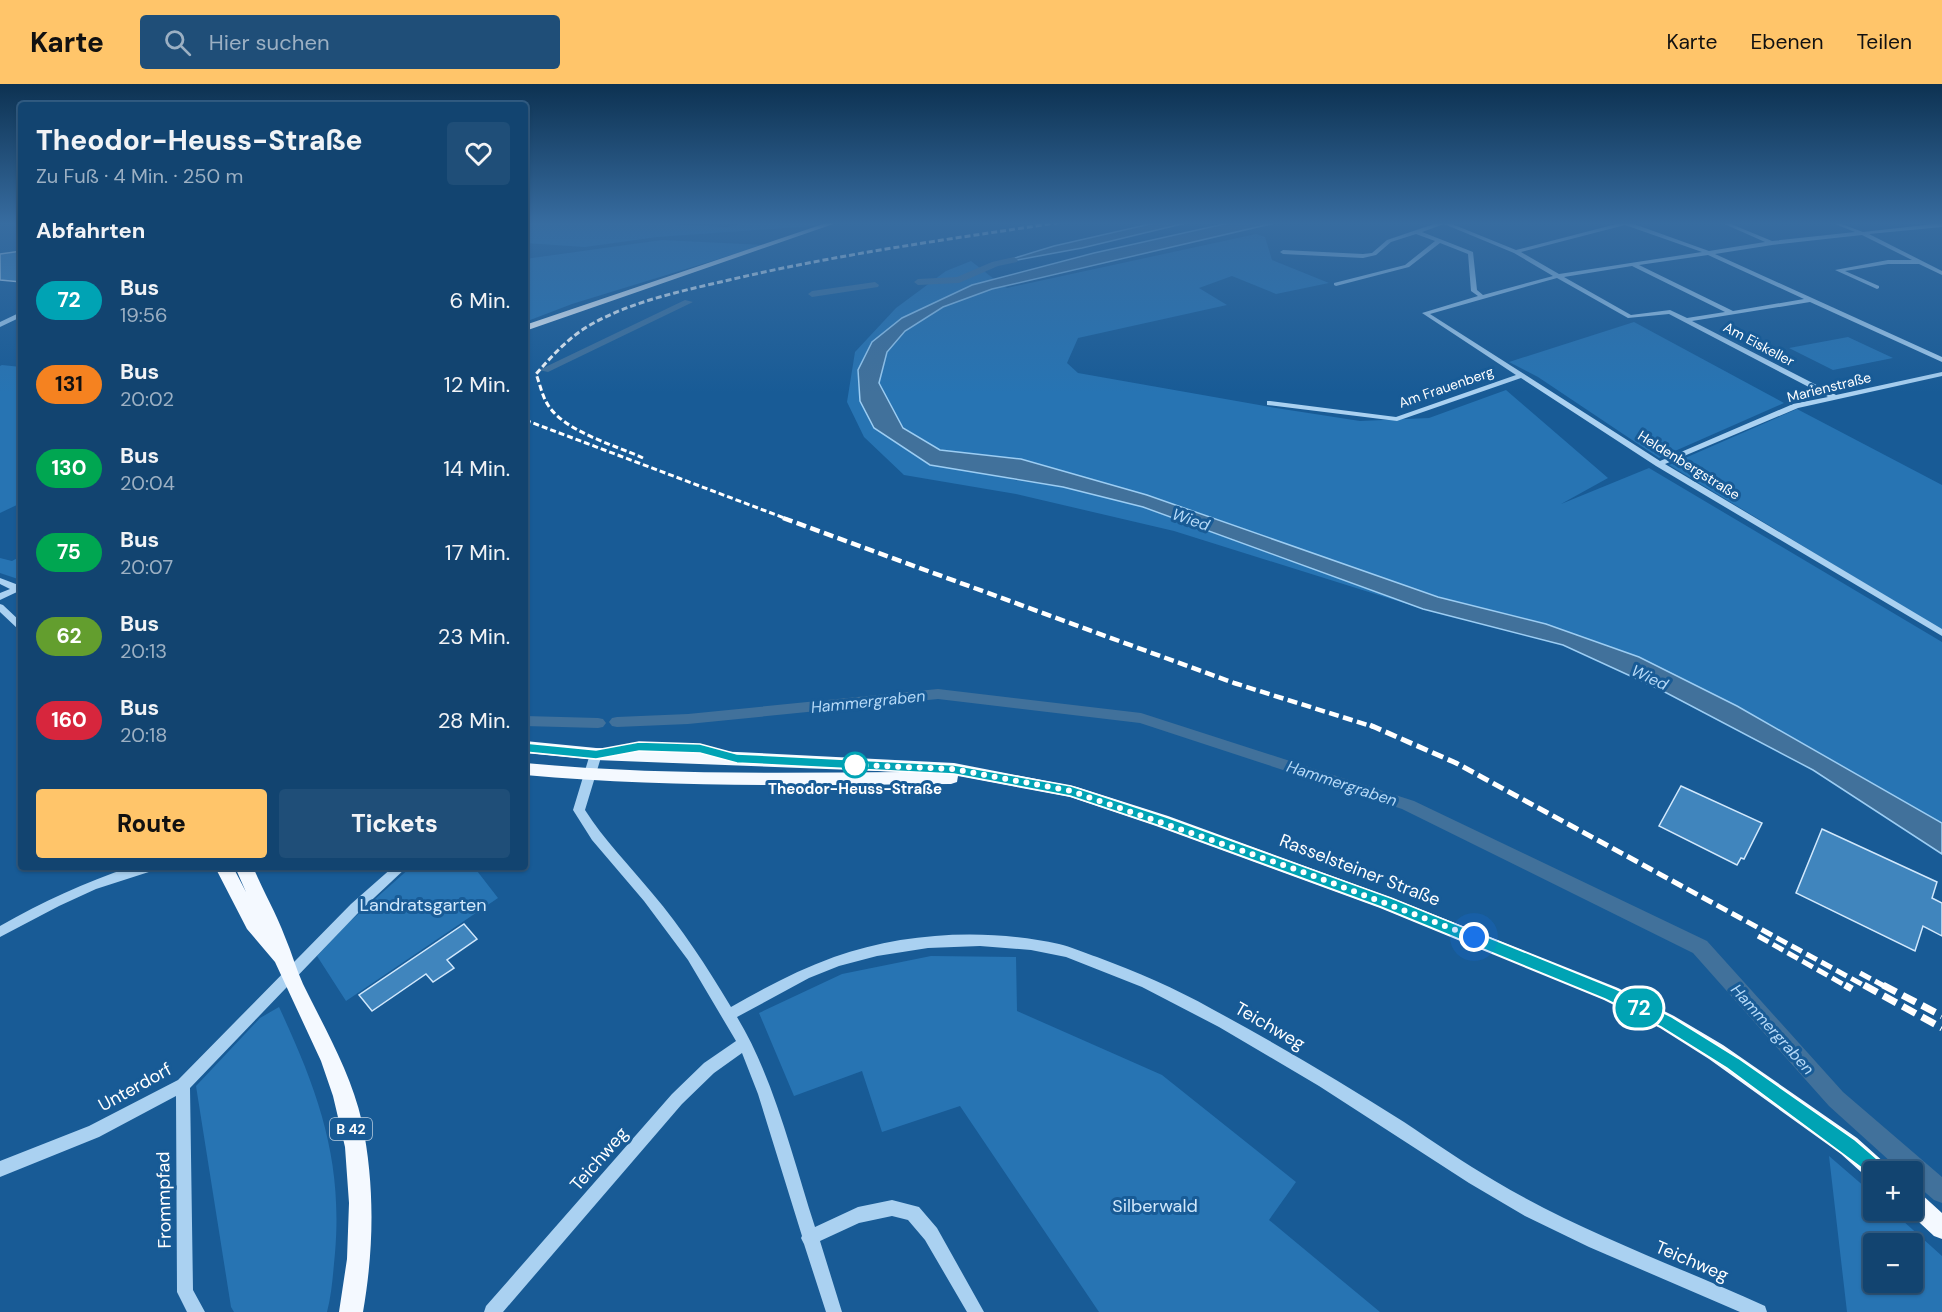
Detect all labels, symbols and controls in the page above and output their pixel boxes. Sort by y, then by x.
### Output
search box [140,15,560,69]
text: Karte [30,24,104,61]
icon: search [161,26,194,59]
text: Hier suchen [209,28,330,57]
text: Karte [1667,28,1717,56]
text: Ebenen [1750,28,1823,56]
text: Teilen [1856,28,1912,56]
text: Theodor-Heuss-Straße [36,122,362,159]
button: heart [447,122,510,185]
text: Zu Fuß · 4 Min. · 250 m [36,163,243,189]
text: Abfahrten [36,216,145,245]
text: Bus [120,273,159,302]
text: 72 [57,286,81,314]
text: 6 Min. [450,286,510,315]
text: 19:56 [120,302,168,328]
street label: Am Eiskeller [1720,318,1798,370]
text: Bus [120,357,159,386]
street label: Am Frauenberg [1396,362,1496,412]
street label: Marienstraße [1785,368,1873,406]
text: 131 [55,370,83,398]
text: 12 Min. [444,370,510,399]
text: 20:02 [120,386,174,412]
street label: Heldenbergstraße [1635,426,1743,504]
text: Bus [120,441,159,470]
text: 130 [51,454,87,482]
text: 14 Min. [443,454,510,483]
text: 20:04 [120,470,175,496]
water label: Wied [1169,503,1213,536]
text: Bus [120,525,159,554]
text: 75 [57,538,81,566]
text: 17 Min. [445,538,510,567]
text: 20:07 [120,554,173,580]
text: Bus [120,609,159,638]
text: 62 [56,622,82,650]
text: 23 Min. [438,622,510,651]
text: 20:13 [120,638,167,664]
water label: Wied [1628,660,1673,696]
water label: Hammergraben [810,685,926,718]
text: Bus [120,693,159,722]
text: 160 [51,706,87,734]
text: 28 Min. [438,706,510,735]
text: 20:18 [120,722,167,748]
marker: Theodor-Heuss-Straße [842,752,868,778]
water label: Hammergraben [1284,756,1400,811]
place label: Theodor-Heuss-Straße [768,779,942,799]
button: Route [36,789,267,858]
button: Tickets [279,789,510,858]
street label: Rasselsteiner Straße [1276,828,1444,912]
park label: Landratsgarten [359,893,487,917]
your location [1459,922,1489,952]
water label: Hammergraben [1726,980,1819,1079]
line badge: 72 [1612,988,1666,1028]
text: 72 [1627,994,1651,1022]
street label: Teichweg [1231,996,1309,1056]
street label: Unterdorf [94,1057,176,1117]
road number: B 42 [330,1118,372,1140]
street label: Teichweg [565,1122,633,1196]
street label: Frommpfad [151,1151,177,1249]
map controls [1863,1161,1923,1293]
button: + [1863,1161,1923,1221]
park label: Silberwald [1112,1194,1198,1218]
button: − [1863,1233,1923,1293]
street label: Teichweg [1652,1235,1732,1287]

